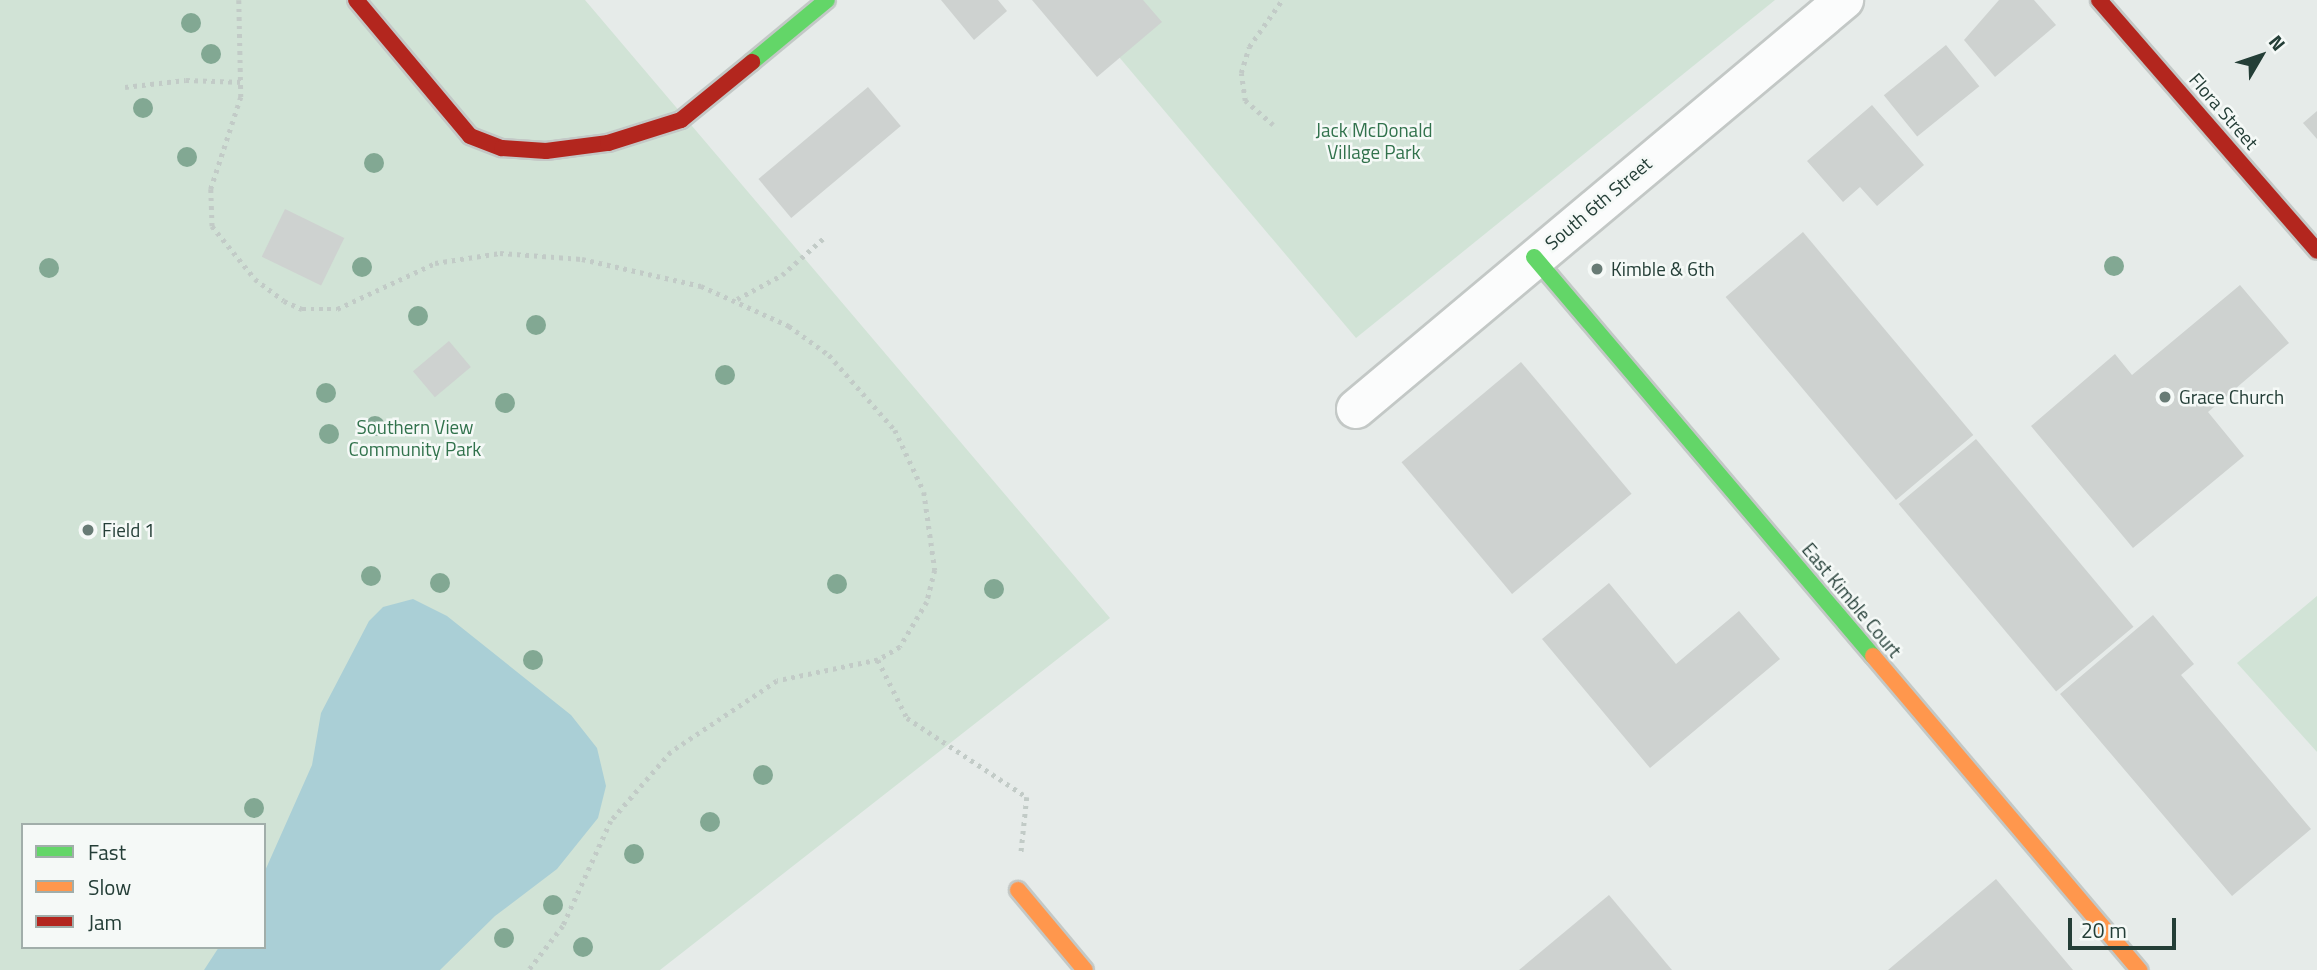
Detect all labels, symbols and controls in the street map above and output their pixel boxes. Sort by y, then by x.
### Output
north arrow [2226,21,2296,91]
text: N [2262,28,2293,57]
street label: Flora Street [2185,68,2263,154]
park label: Jack McDonald Village Park [1315,119,1433,163]
street label: South 6th Street [1540,152,1656,254]
place label: Kimble & 6th [1611,258,1715,280]
marker: Kimble & 6th [1589,261,1605,277]
place label: Grace Church [2179,386,2284,408]
marker: Grace Church [2157,389,2173,405]
park label: Southern View Community Park [349,416,481,460]
place label: Field 1 [102,519,155,541]
marker: Field 1 [80,522,96,538]
street label: East Kimble Court [1798,538,1906,662]
legend [21,823,266,949]
text: Fast [88,836,126,868]
text: Slow [88,871,131,903]
scale bar [2072,904,2180,948]
text: Jam [88,906,122,938]
text: 20 m [2081,914,2127,946]

